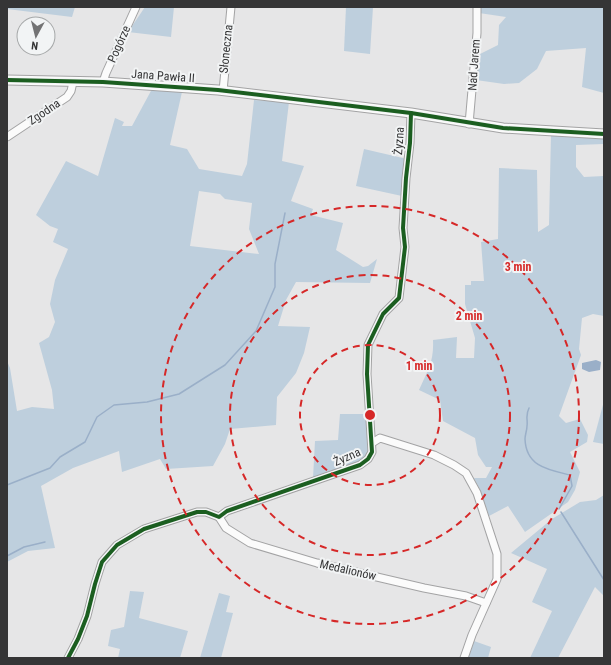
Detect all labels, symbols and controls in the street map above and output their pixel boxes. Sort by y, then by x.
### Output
north arrow [16,16,56,56]
street label: Pogórze [105,23,133,65]
street label: Słoneczna [216,24,236,74]
text: N [30,39,39,52]
street label: Nad Jarem [465,39,483,91]
street label: Jana Pawła II [131,67,195,85]
street label: Zgodna [25,96,63,128]
street label: Żyzna [390,126,407,155]
text: 3 min [505,260,531,274]
text: 2 min [456,309,482,323]
text: 1 min [406,359,432,373]
centre of rings [363,408,377,422]
street label: Żyzna [331,444,363,469]
street label: Medalionów [318,557,378,583]

